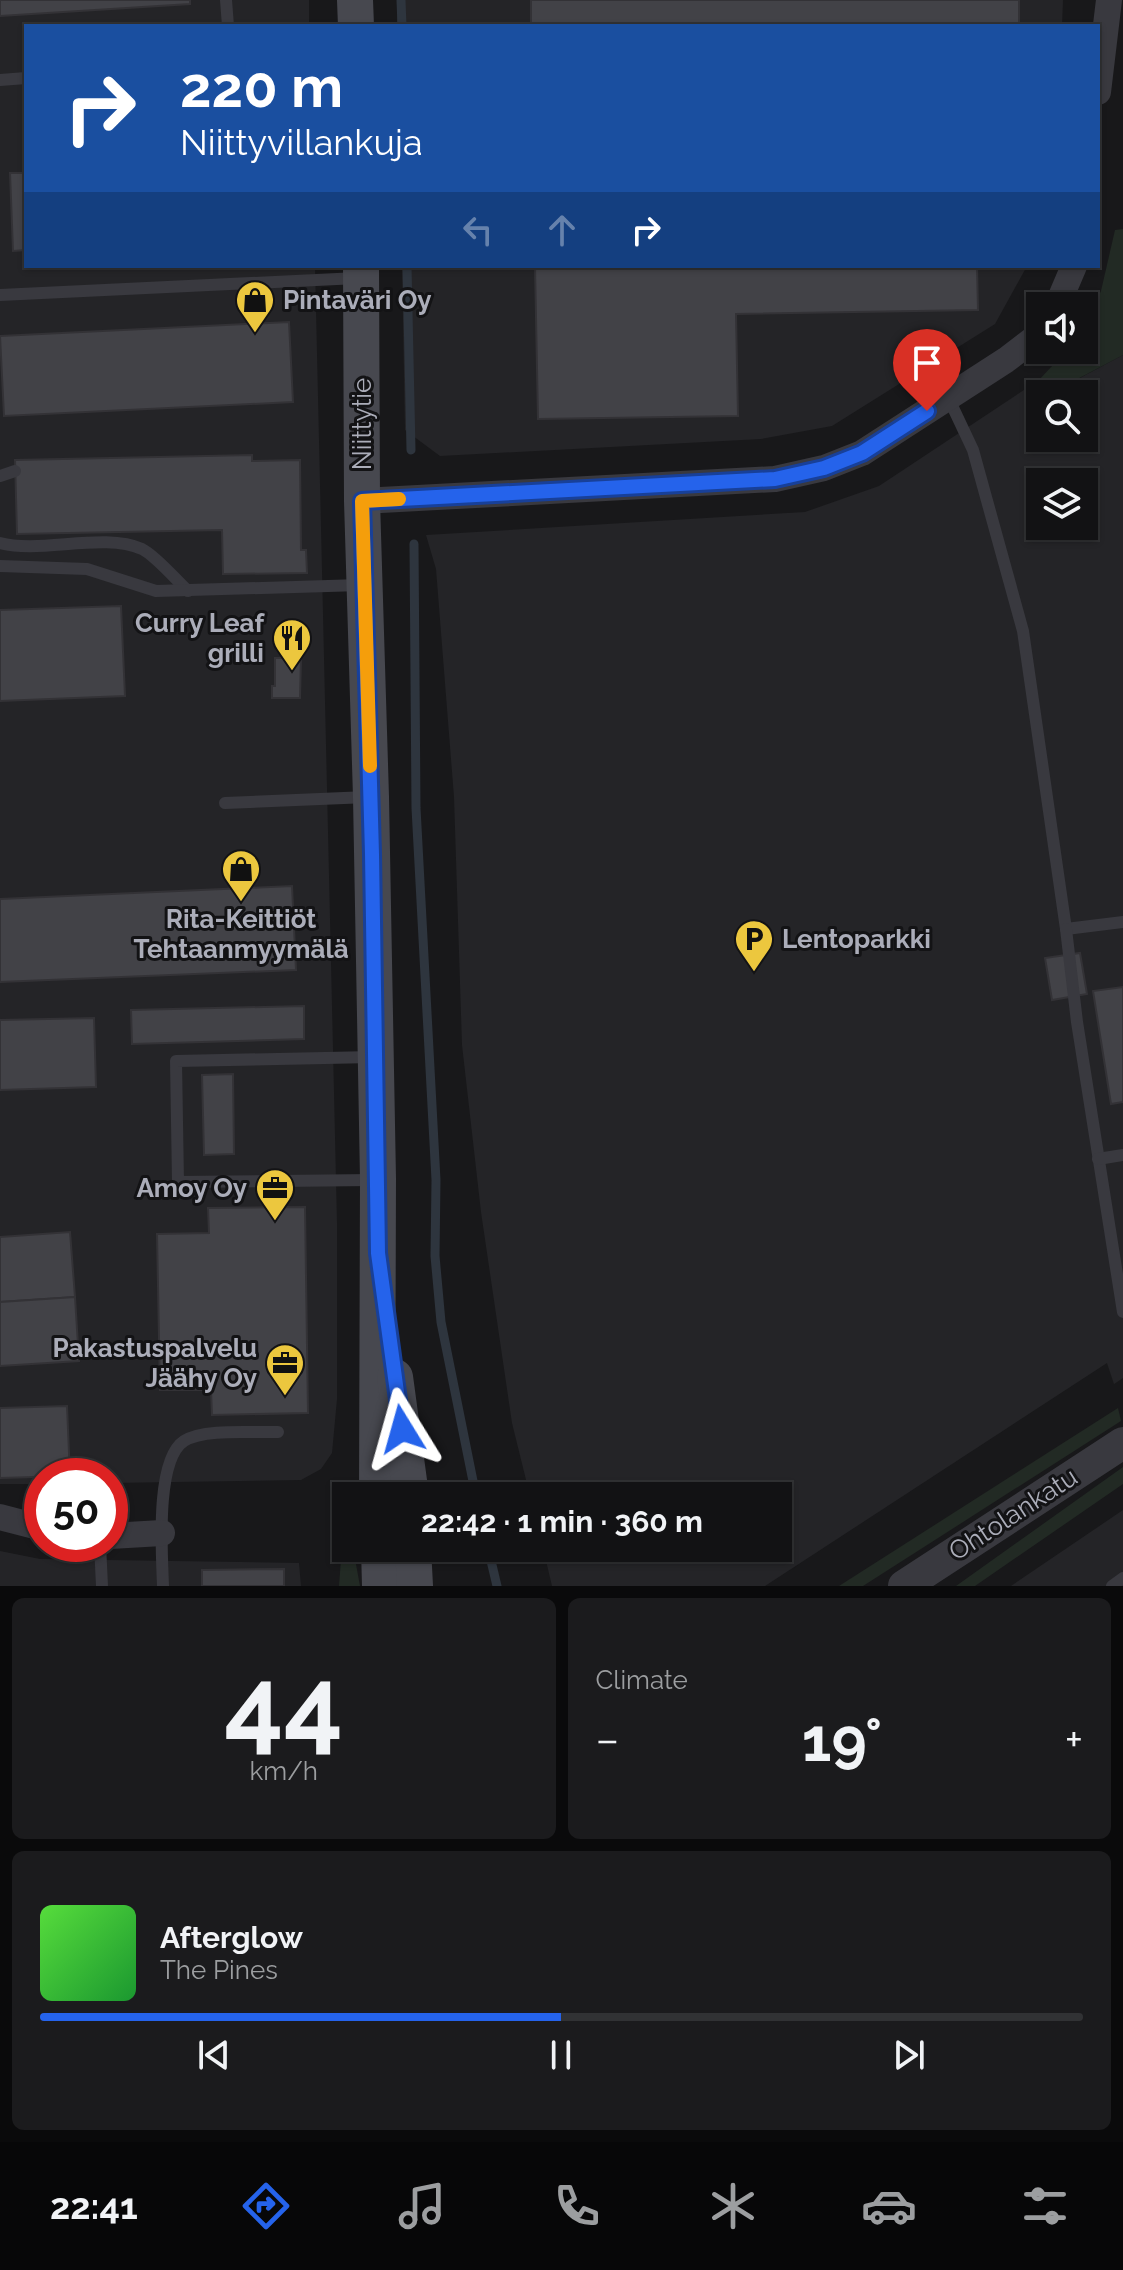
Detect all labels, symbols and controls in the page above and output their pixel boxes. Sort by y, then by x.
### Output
text: 220 m [180,54,343,120]
icon: right [48,56,152,160]
text: Niittyvillankuja [180,121,423,163]
icon: left [456,208,500,252]
icon: ahead [540,208,584,252]
icon: right [624,208,668,252]
shop icon: Pintaväri Oy [234,279,276,334]
place label: Pintaväri Oy [283,285,431,315]
map controls [1026,292,1098,540]
button: sound [1026,292,1098,364]
pin [893,329,961,411]
icon: arrive [905,341,949,385]
street label: Niittytie [347,378,377,470]
button: search [1026,380,1098,452]
button: layers [1026,468,1098,540]
place label: Curry Leaf grilli [135,608,265,668]
restaurant icon: Curry Leaf grilli [271,617,313,672]
shop icon: Rita-Keittiöt Tehtaanmyymälä [220,848,262,903]
place label: Rita-Keittiöt Tehtaanmyymälä [133,904,349,964]
parking icon: Lentoparkki [733,918,775,973]
place label: Lentoparkki [782,924,931,954]
office icon: Amoy Oy [254,1167,296,1222]
place label: Amoy Oy [136,1173,247,1203]
place label: Pakastuspalvelu Jäähy Oy [52,1333,257,1393]
office icon: Pakastuspalvelu Jäähy Oy [264,1342,306,1397]
position arrow [360,1387,444,1471]
speed limit sign: 50 [24,1458,128,1562]
street label: Ohtolankatu [943,1461,1083,1567]
text: 22:42 · 1 min · 360 m [421,1504,703,1539]
text: 44 [224,1643,343,1765]
text: Climate [596,1665,688,1695]
text: 19° [802,1705,882,1775]
text: − [596,1714,619,1765]
text: + [1065,1714,1083,1765]
text: km/h [249,1756,318,1786]
text: Afterglow [160,1920,303,1955]
text: The Pines [160,1955,278,1985]
icon: previous [192,2033,236,2077]
icon: pause [539,2033,583,2077]
icon: next [887,2033,931,2077]
icon: directions [238,2178,294,2234]
icon: music [394,2178,450,2234]
icon: phone [549,2178,605,2234]
icon: climate [705,2178,761,2234]
icon: car [861,2178,917,2234]
icon: filters [1017,2178,1073,2234]
text: 22:41 [50,2185,138,2227]

